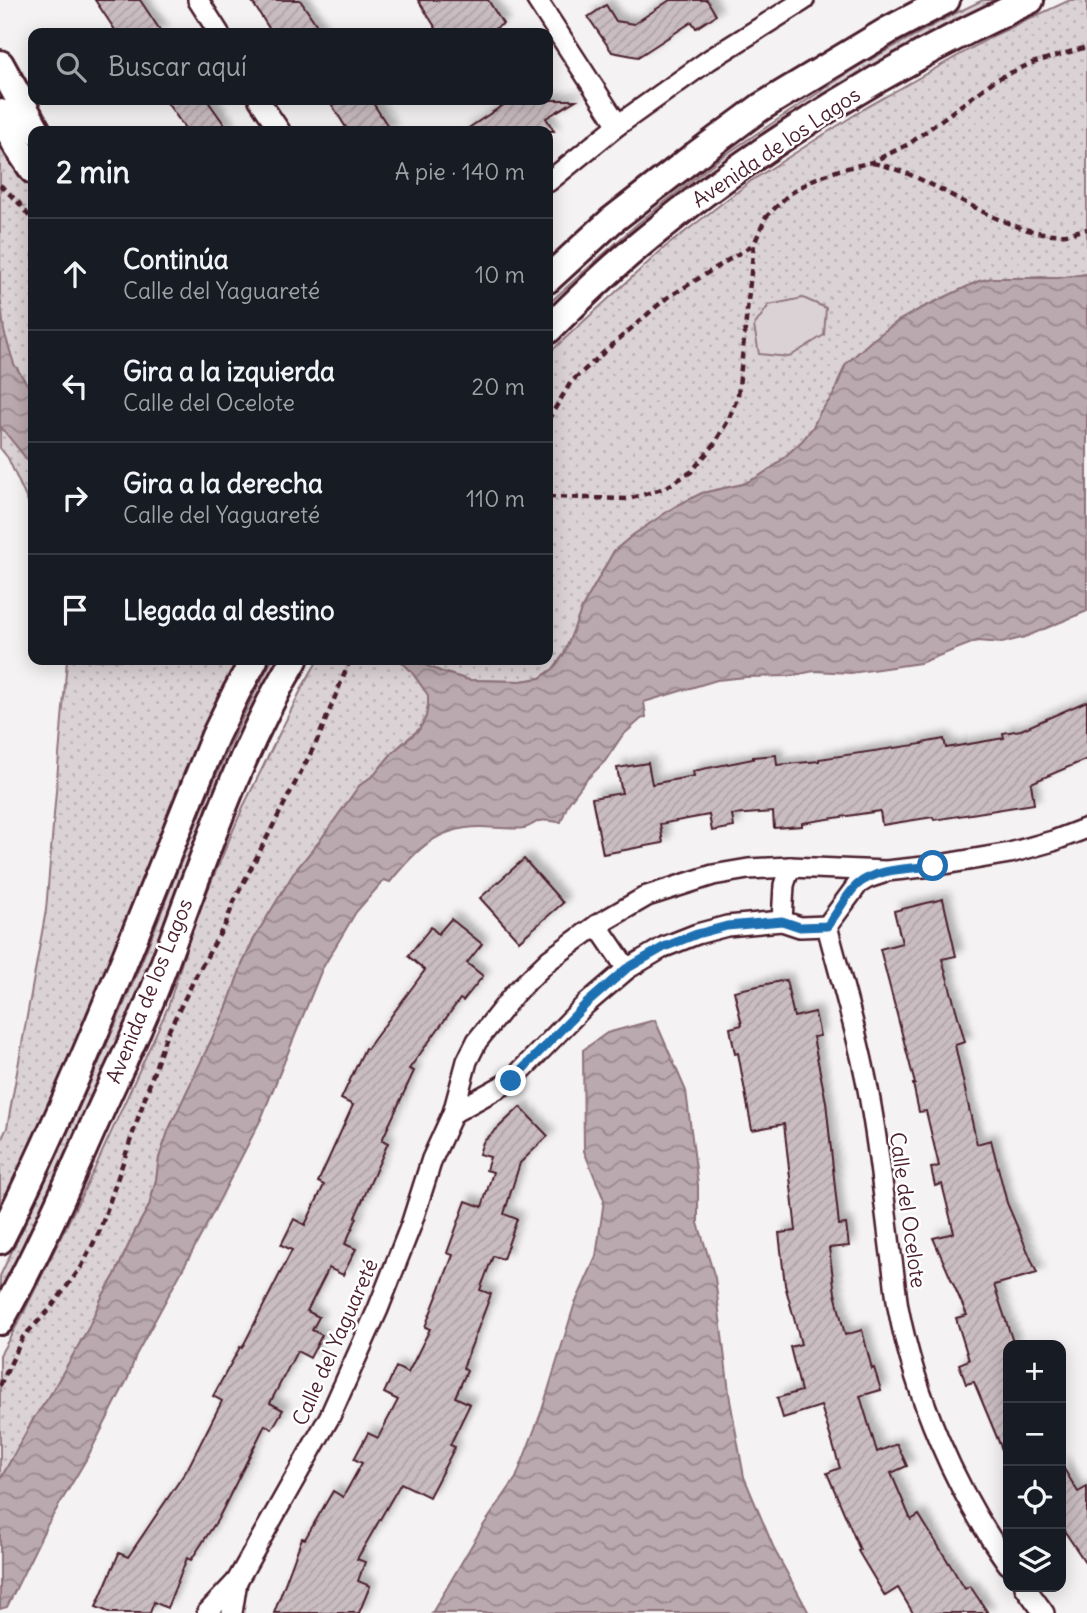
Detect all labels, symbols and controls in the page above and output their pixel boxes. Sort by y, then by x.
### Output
search box [28,28,553,105]
icon: search [52,48,90,86]
text: Buscar aquí [108,50,247,83]
street label: Avenida de los Lagos [687,81,865,213]
text: 2 min [56,153,130,191]
text: A pie · 140 m [395,157,525,186]
text: Continúa [123,243,229,276]
icon: ahead [56,255,94,293]
text: 10 m [475,260,525,289]
text: Calle del Yaguareté [123,276,320,305]
text: Gira a la izquierda [123,355,335,388]
icon: left [56,367,94,405]
text: 20 m [472,372,525,401]
text: Calle del Ocelote [123,388,295,417]
text: Gira a la derecha [123,467,323,500]
icon: right [56,479,94,517]
text: 110 m [466,484,525,513]
text: Calle del Yaguareté [123,500,320,529]
icon: arrive [56,591,94,629]
text: Llegada al destino [123,594,335,627]
route start [917,850,948,881]
street label: Avenida de los Lagos [100,895,198,1087]
route end [495,1065,526,1096]
street label: Calle del Ocelote [884,1130,932,1290]
street label: Calle del Yaguareté [286,1254,384,1430]
map controls [1003,1340,1066,1592]
button: + [1003,1340,1066,1403]
button: − [1003,1403,1066,1466]
button: locate [1003,1466,1066,1529]
button: layers [1003,1529,1066,1592]

